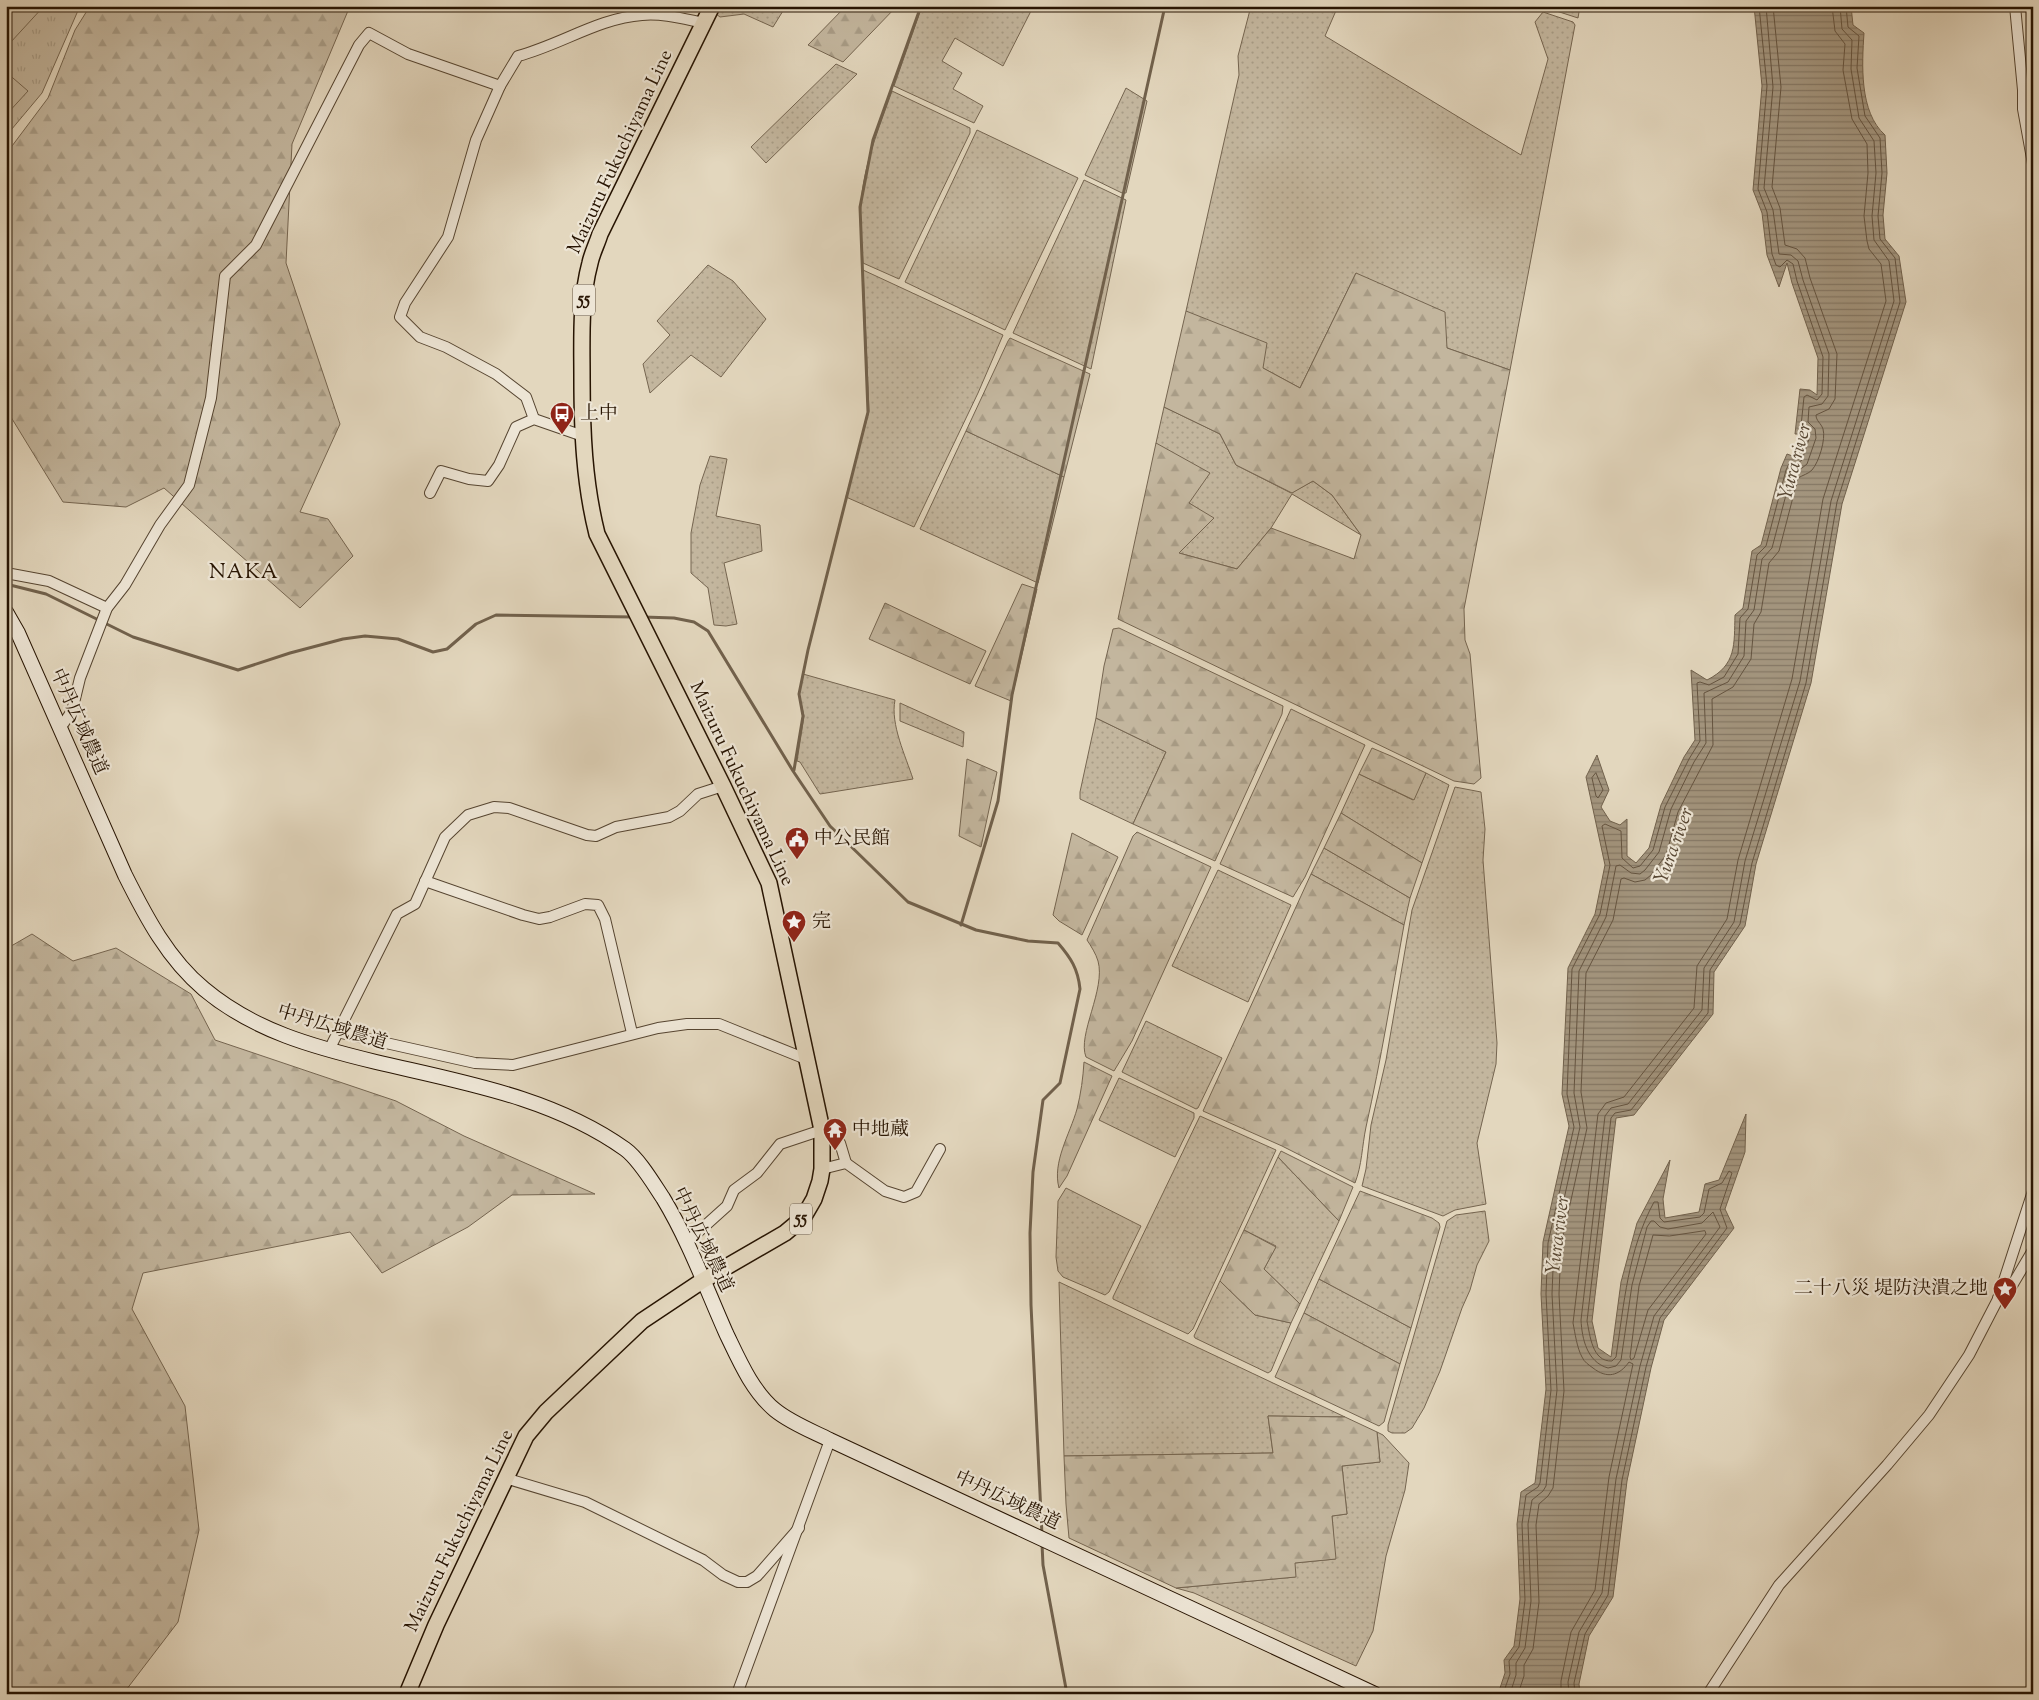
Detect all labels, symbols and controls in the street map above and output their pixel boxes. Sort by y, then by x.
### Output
street label: Maizuru Fukuchiyama Line [562,45,680,258]
road number: 55 [573,284,595,316]
bus stop icon: 上中 [549,401,575,435]
place label: 上中 [580,401,618,428]
water label: Yura river [1772,420,1820,504]
district label: NAKA [209,558,279,588]
street label: 中丹広域農道 [42,664,114,780]
street label: Maizuru Fukuchiyama Line [682,678,800,891]
water label: Yura river [1648,804,1702,888]
public building icon: 中公民館 [784,826,810,860]
place label: 中公民館 [814,826,890,853]
place icon: 完 [781,909,807,943]
place label: 完 [812,909,831,936]
street label: 中丹広域農道 [274,998,390,1058]
temple icon: 中地蔵 [822,1117,848,1151]
place label: 中地蔵 [852,1117,909,1144]
street label: 中丹広域農道 [665,1183,739,1297]
water label: Yura river [1540,1194,1578,1276]
road number: 55 [790,1204,812,1234]
place label: 二十八災 堤防決潰之地 [1794,1276,1988,1303]
place icon: 二十八災 堤防決潰之地 [1992,1276,2018,1310]
street label: Maizuru Fukuchiyama Line [399,1425,521,1637]
street label: 中丹広域農道 [950,1465,1064,1537]

